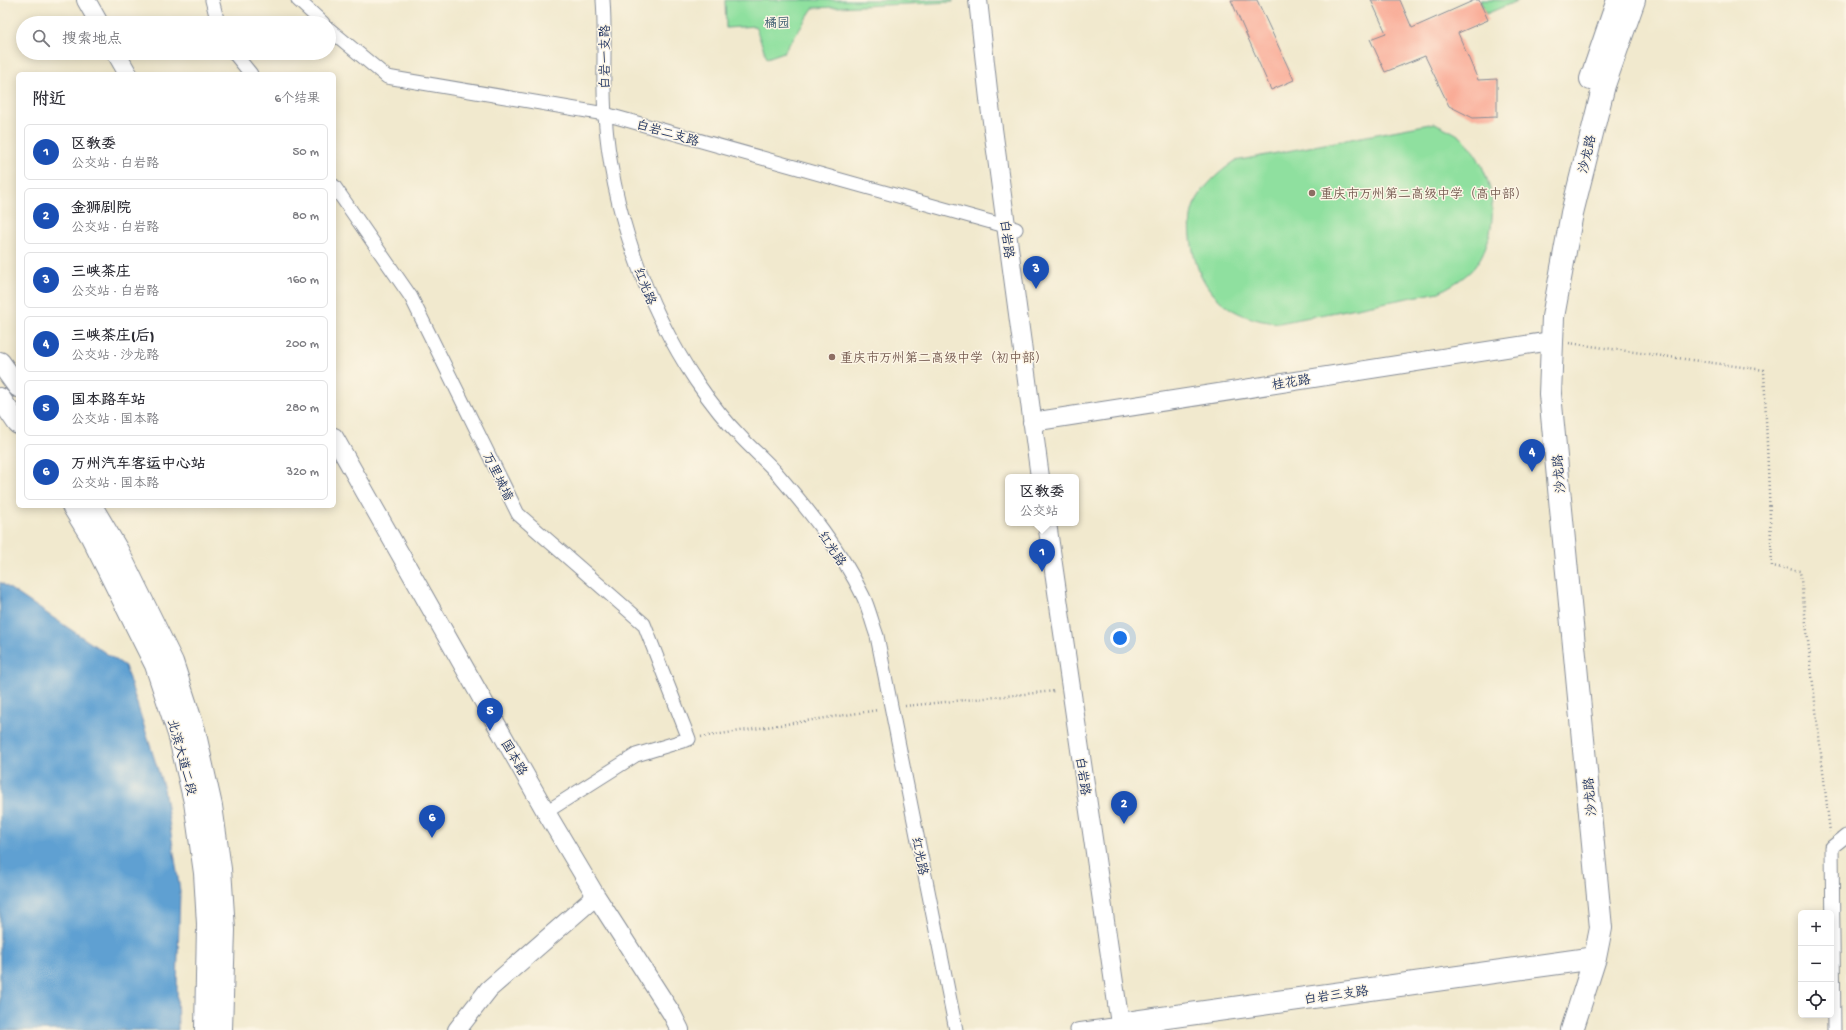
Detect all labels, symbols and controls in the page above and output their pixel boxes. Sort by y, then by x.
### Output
search box [16,16,336,60]
park label: 橘园 [764,16,790,32]
street label: 白岩一支路 [598,24,614,90]
icon: search [30,27,52,49]
text: 搜索地点 [62,31,122,49]
text: 附近 [32,91,66,111]
text: 6个结果 [274,92,320,107]
street label: 白岩二支路 [634,117,701,151]
street label: 沙龙路 [1576,134,1600,175]
text: 区教委 [71,136,116,154]
text: 1 [43,145,49,160]
text: 50 m [292,145,319,160]
text: 公交站 · 白岩路 [71,157,159,172]
place label: 重庆市万州第二高级中学（高中部） [1320,186,1528,203]
marker: 重庆市万州第二高级中学（高中部） [1307,188,1317,198]
text: 金狮剧院 [71,200,131,218]
text: 2 [43,209,49,224]
text: 80 m [292,209,319,224]
street label: 白岩路 [996,219,1016,260]
text: 公交站 · 白岩路 [71,221,159,236]
pin: 3 [1023,256,1049,289]
text: 三峡茶庄 [71,264,131,282]
street label: 红光路 [630,266,659,308]
text: 3 [43,273,49,288]
text: 160 m [287,273,319,288]
text: 公交站 · 白岩路 [71,285,159,300]
text: 三峡茶庄(后) [71,328,155,346]
text: 4 [43,337,49,352]
text: 200 m [286,337,319,352]
text: 公交站 · 沙龙路 [71,349,159,364]
place label: 重庆市万州第二高级中学（初中部） [840,350,1048,367]
marker: 重庆市万州第二高级中学（初中部） [827,352,837,362]
street label: 桂花路 [1271,371,1312,394]
text: 国本路车站 [71,392,146,410]
text: 5 [43,401,49,416]
text: 280 m [286,401,319,416]
text: 公交站 · 国本路 [71,413,159,428]
pin: 4 [1519,439,1545,472]
street label: 万里城墙 [479,450,516,504]
street label: 沙龙路 [1550,454,1570,494]
text: 万州汽车客运中心站 [71,456,206,474]
text: 6 [43,465,49,480]
text: 320 m [286,465,319,480]
popup [1005,474,1079,526]
text: 公交站 · 国本路 [71,477,159,492]
text: 区教委 [1019,484,1065,502]
text: 公交站 [1019,505,1059,520]
street label: 红光路 [814,528,849,570]
pin: 1 [1029,539,1055,572]
your location [1110,628,1130,648]
pin: 5 [477,698,503,731]
street label: 北滨大道二段 [163,718,199,797]
street label: 国本路 [497,737,530,779]
street label: 白岩路 [1071,756,1093,797]
street label: 沙龙路 [1581,777,1601,817]
pin: 2 [1111,791,1137,824]
pin: 6 [419,805,445,838]
street label: 红光路 [907,836,931,877]
map controls [1798,910,1834,1018]
button: + [1798,910,1834,946]
button: − [1798,946,1834,982]
button: locate [1798,982,1834,1018]
street label: 白岩三支路 [1303,984,1370,1008]

